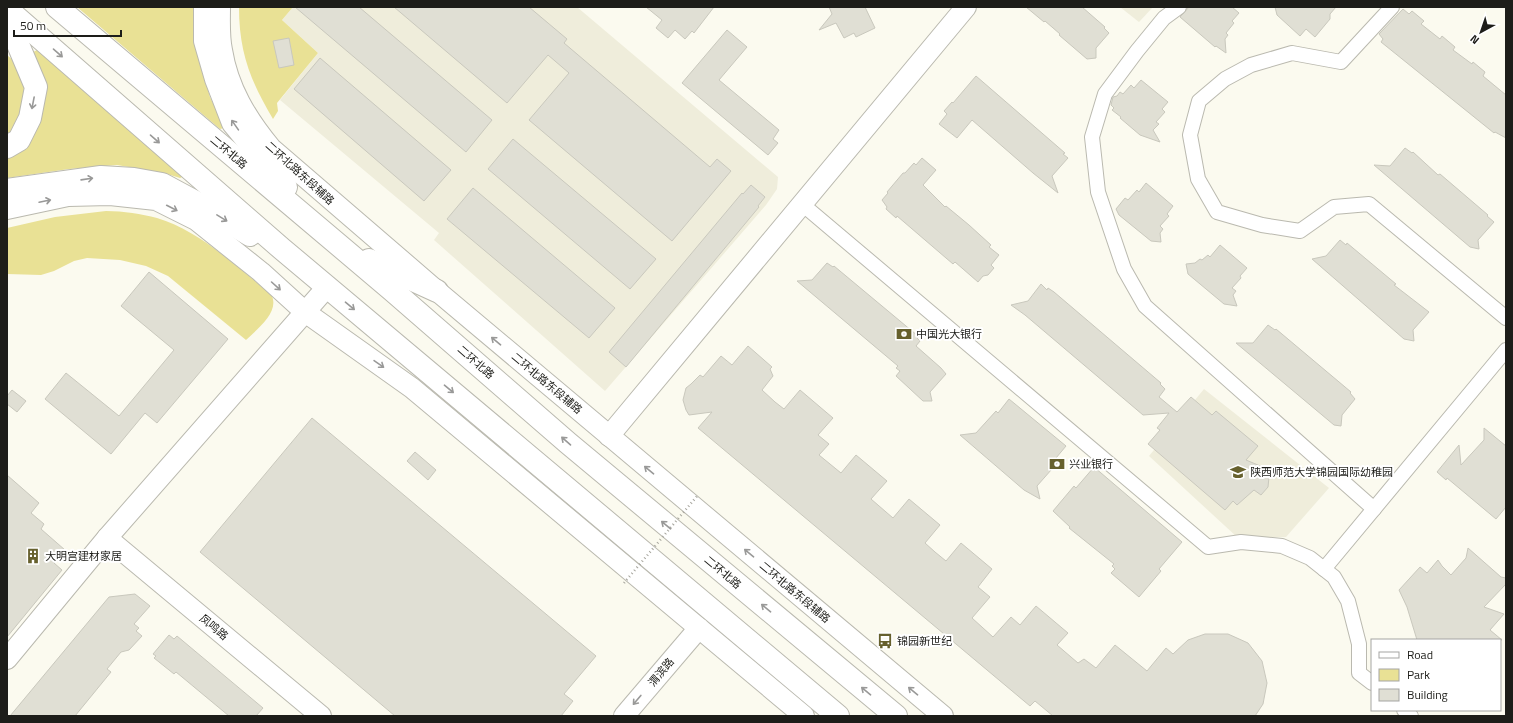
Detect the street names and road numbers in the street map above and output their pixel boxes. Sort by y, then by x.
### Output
street label: 二环北路 [207,132,251,172]
street label: 二环北路东段辅路 [262,138,338,208]
street label: 二环北路 [454,342,498,382]
street label: 二环北路东段辅路 [508,349,586,417]
street label: 二环北路 [701,552,745,592]
street label: 二环北路东段辅路 [756,558,834,626]
street label: 凤鸣路 [196,610,232,644]
street label: 渭滨路 [644,654,678,690]

